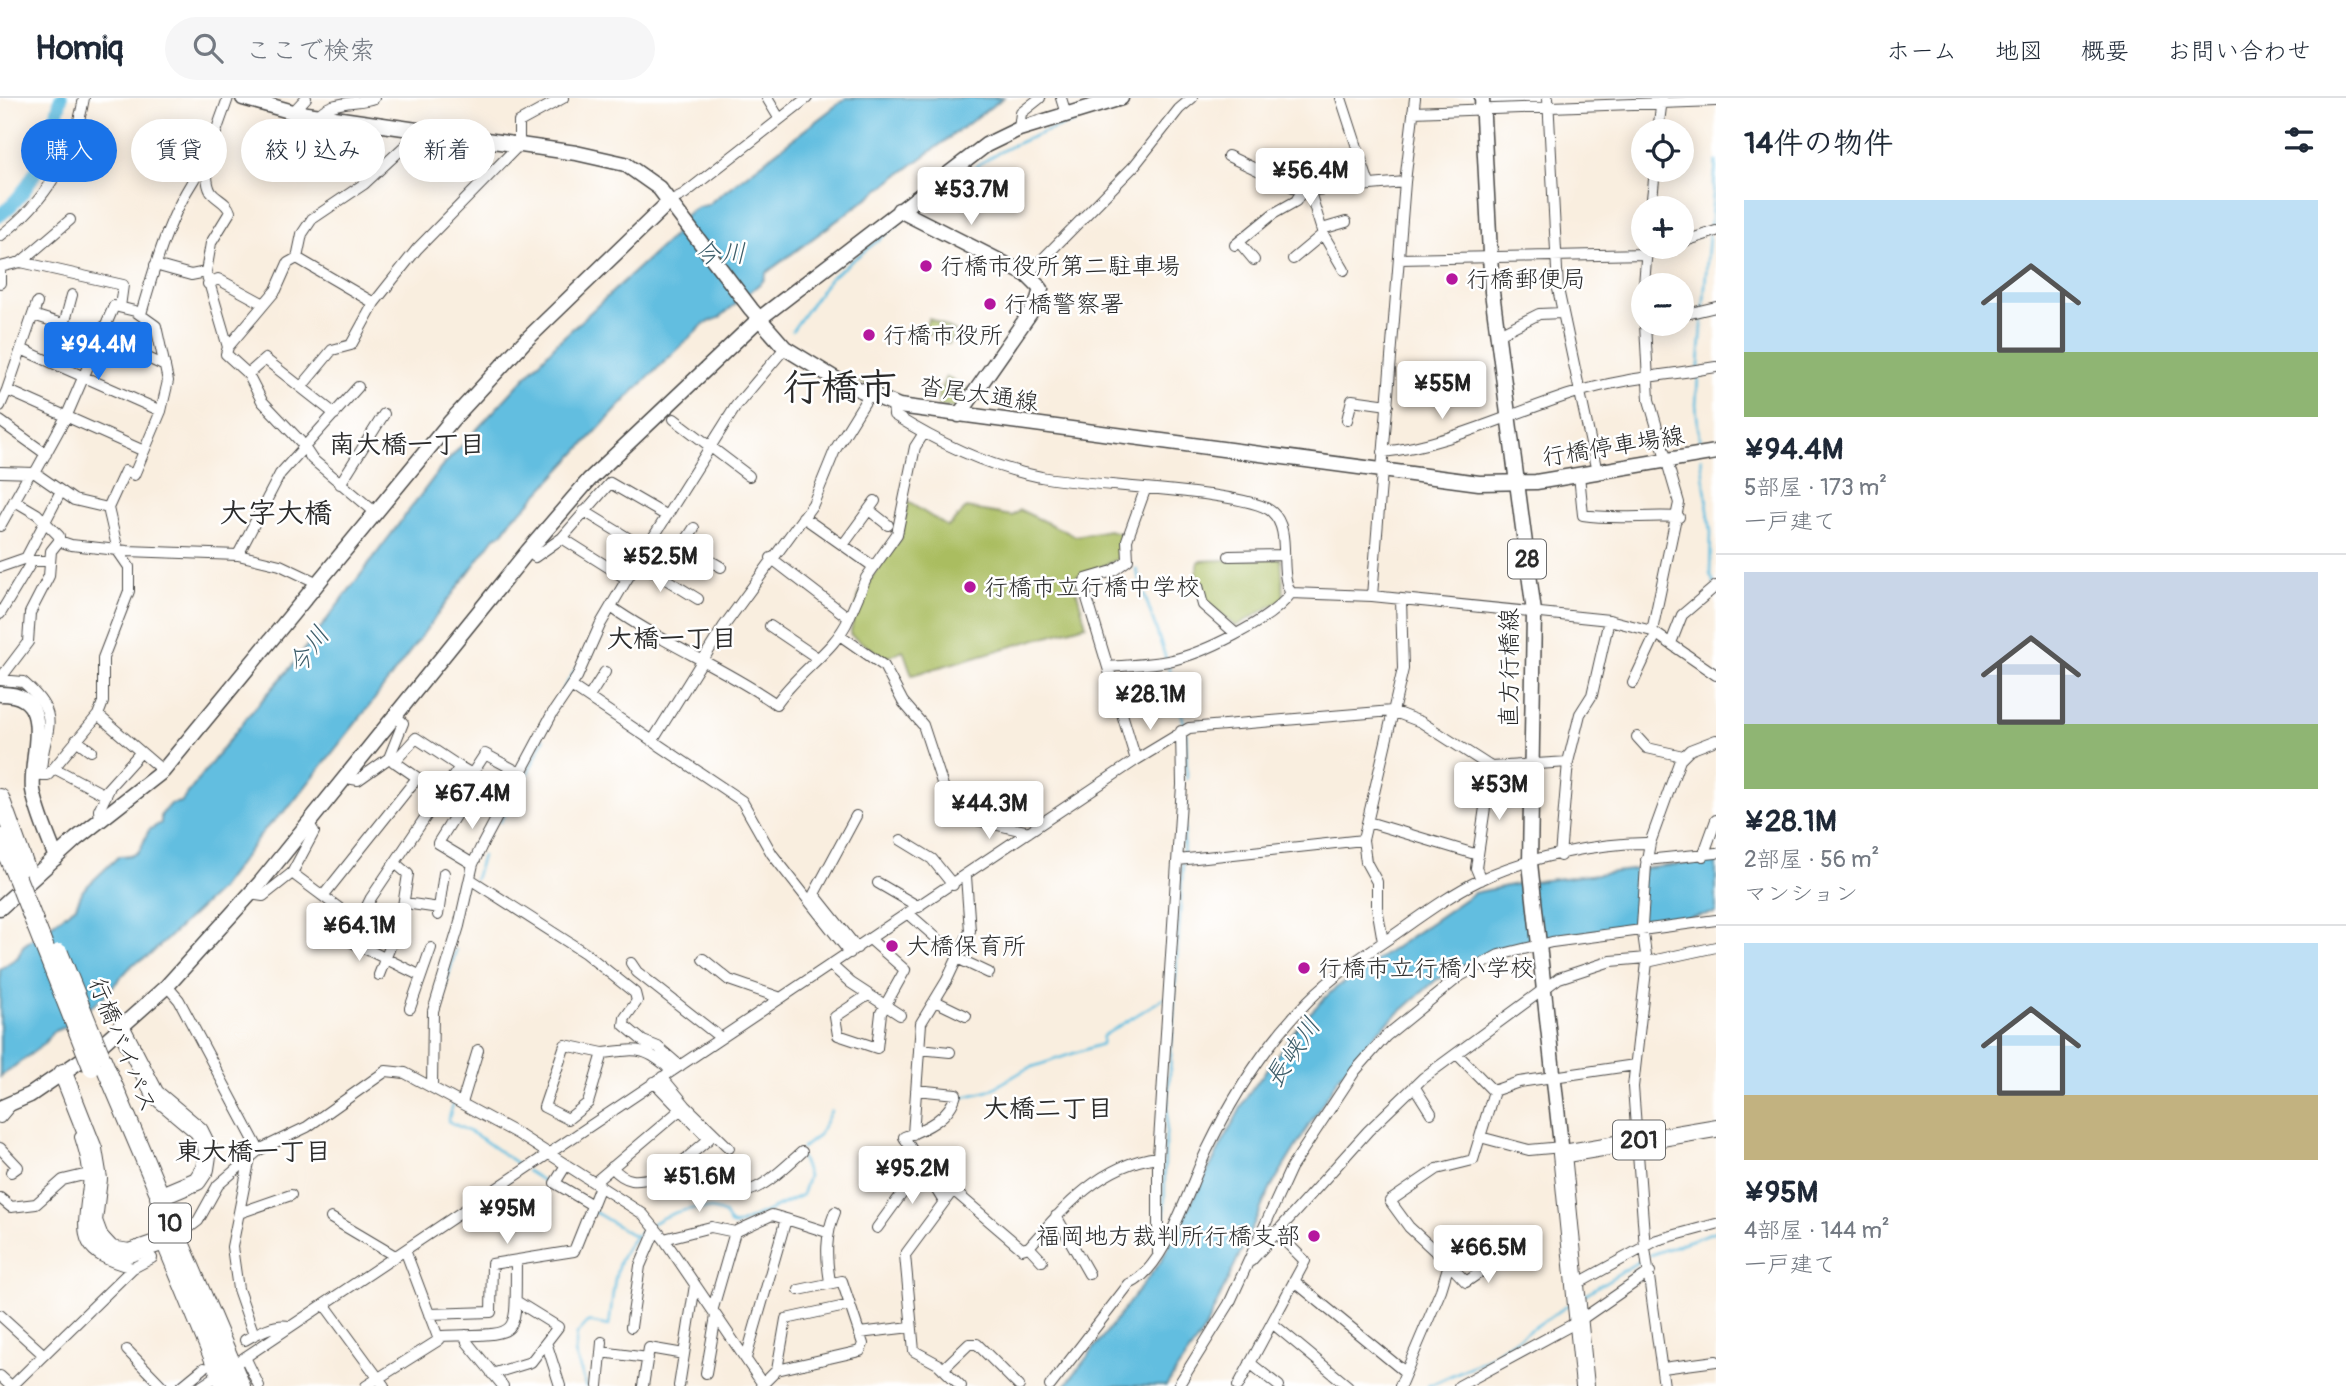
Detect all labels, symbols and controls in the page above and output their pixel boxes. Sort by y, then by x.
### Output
search box [165,17,655,80]
text: Homiq [35,28,123,69]
icon: search [189,29,227,67]
text: ここで検索 [245,35,375,67]
text: ホーム [1886,37,1957,66]
text: 地図 [1995,37,2043,66]
text: 概要 [2081,37,2129,66]
text: お問い合わせ [2167,37,2311,66]
chip: 購入 [21,119,117,182]
chip: 賃貸 [131,119,227,182]
chip: 絞り込み [241,119,385,182]
chip: 新着 [399,119,495,182]
map controls [1631,119,1694,336]
button: locate [1631,119,1694,182]
icon: filters [2280,121,2318,159]
text: 14件の物件 [1744,125,1893,162]
pin: ¥56.4M [1253,148,1367,208]
text: ¥56.4M [1272,156,1348,185]
pin: ¥53.7M [914,167,1028,227]
text: ¥53.7M [933,175,1009,204]
button: + [1631,196,1694,259]
water label: 今川 [694,238,746,270]
icon: home [1968,245,2094,371]
place label: 行橋市役所第二駐車場 [940,252,1180,281]
marker: 行橋市役所第二駐車場 [918,258,934,274]
place label: 行橋郵便局 [1466,265,1586,294]
marker: 行橋郵便局 [1444,271,1460,287]
button: − [1631,273,1694,336]
place label: 行橋警察署 [1004,290,1124,319]
marker: 行橋警察署 [982,296,998,312]
place label: 行橋市役所 [883,321,1003,350]
pin: ¥94.4M [41,322,155,382]
marker: 行橋市役所 [861,327,877,343]
text: ¥94.4M [60,330,136,359]
pin: ¥55M [1401,362,1483,421]
district label: 行橋市 [783,364,897,412]
text: ¥55M [1413,369,1471,398]
street label: 沓尾大通線 [917,372,1040,417]
street label: 行橋停車場線 [1540,421,1686,472]
district label: 南大橋一丁目 [329,429,485,461]
text: ¥94.4M [1744,431,1843,468]
text: 5部屋 · 173 m² [1744,473,1887,502]
district label: 大字大橋 [220,496,332,531]
text: 一戸建て [1744,507,1836,536]
pin: ¥52.5M [603,534,717,594]
road number: 28 [1508,540,1546,579]
text: ¥52.5M [622,542,698,571]
place label: 行橋市立行橋中学校 [984,573,1200,602]
marker: 行橋市立行橋中学校 [962,579,978,595]
street label: 直方行橋線 [1495,608,1524,728]
icon: home [1968,617,2094,743]
water label: 今川 [281,620,337,681]
district label: 大橋一丁目 [607,623,737,655]
pin: ¥28.1M [1093,672,1207,732]
text: ¥28.1M [1114,680,1186,709]
pin: ¥53M [1458,762,1540,822]
text: ¥53M [1470,770,1528,799]
pin: ¥67.4M [415,772,529,831]
text: ¥67.4M [434,779,510,808]
pin: ¥44.3M [932,782,1046,841]
text: ¥44.3M [950,789,1028,818]
text: ¥28.1M [1744,803,1837,840]
text: 2部屋 · 56 m² [1744,845,1879,874]
text: マンション [1744,879,1858,908]
pin: ¥64.1M [302,904,416,963]
text: ¥64.1M [322,911,396,940]
place label: 大橋保育所 [906,932,1026,961]
marker: 大橋保育所 [884,938,900,954]
place label: 行橋市立行橋小学校 [1318,954,1534,983]
marker: 行橋市立行橋小学校 [1296,960,1312,976]
street label: 行橋バイパス [82,973,163,1117]
icon: home [1968,988,2094,1114]
water label: 長峡川 [1258,1011,1328,1094]
district label: 大橋二丁目 [983,1093,1113,1125]
road number: 201 [1613,1121,1665,1160]
district label: 東大橋一丁目 [175,1136,331,1168]
pin: ¥95.2M [855,1146,969,1206]
pin: ¥51.6M [642,1154,756,1214]
text: ¥95.2M [875,1154,949,1183]
text: ¥51.6M [663,1162,735,1191]
text: ¥95M [1744,1174,1818,1211]
pin: ¥95M [466,1186,548,1246]
text: ¥95M [479,1194,535,1223]
road number: 10 [149,1204,191,1242]
text: 4部屋 · 144 m² [1744,1216,1890,1245]
place label: 福岡地方裁判所行橋支部 [1036,1222,1300,1251]
pin: ¥66.5M [1431,1226,1545,1285]
marker: 福岡地方裁判所行橋支部 [1306,1228,1322,1244]
text: ¥66.5M [1450,1233,1526,1262]
text: 一戸建て [1744,1250,1836,1279]

